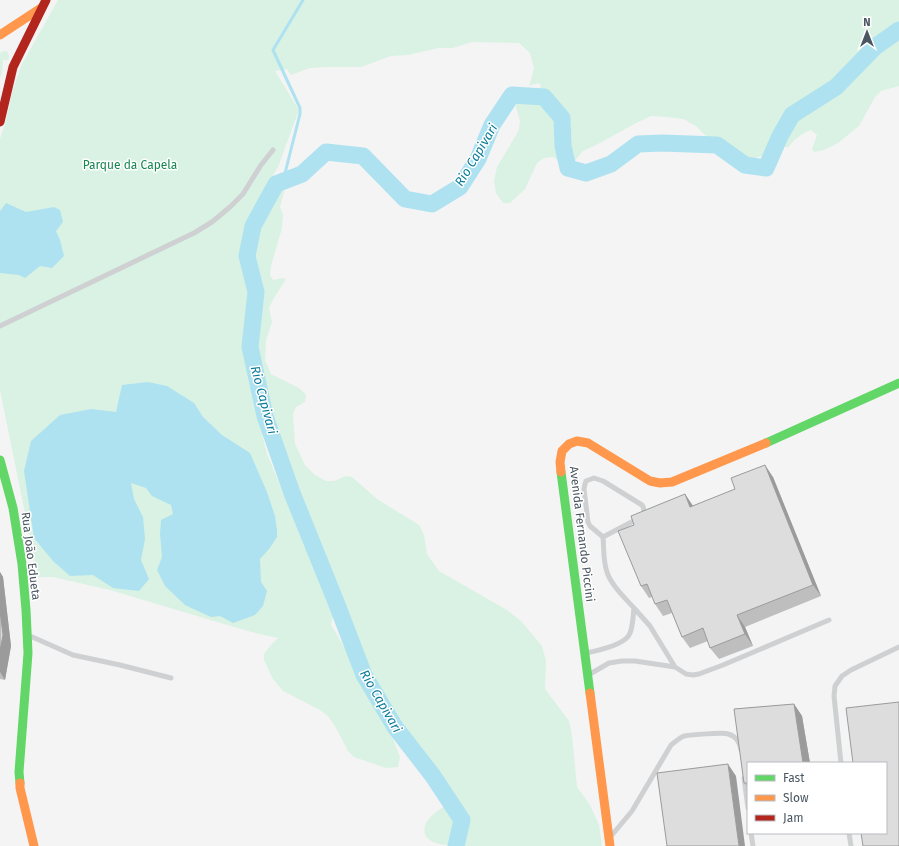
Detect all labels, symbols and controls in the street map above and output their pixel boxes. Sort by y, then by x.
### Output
north arrow [847,12,887,52]
text: N [863,16,871,29]
water label: Rio Capivari [452,121,501,189]
park label: Parque da Capela [83,158,177,172]
water label: Rio Capivari [248,364,280,436]
street label: Avenida Fernando Piccini [567,465,597,603]
street label: Rua João Edueta [19,511,43,601]
water label: Rio Capivari [357,667,405,735]
legend [747,762,887,834]
text: Fast [783,771,805,785]
text: Slow [783,791,809,805]
text: Jam [783,811,803,825]

